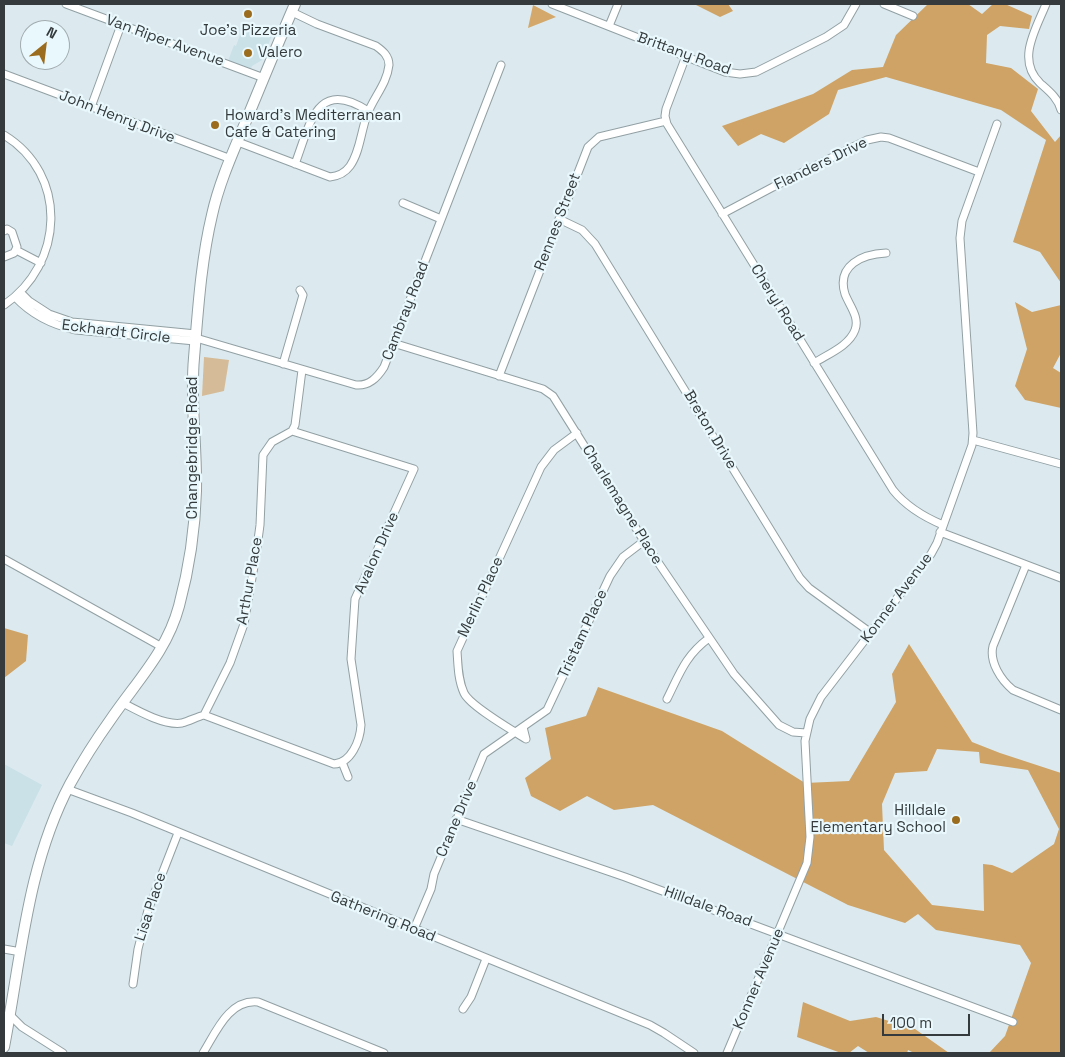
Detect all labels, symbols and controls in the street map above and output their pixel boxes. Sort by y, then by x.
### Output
marker: Joe's Pizzeria [242,8,254,20]
street label: Van Riper Avenue [103,11,227,71]
north arrow [20,20,70,70]
place label: Joe's Pizzeria [200,22,296,40]
text: N [43,23,60,43]
street label: Brittany Road [635,29,733,79]
place label: Valero [258,44,303,62]
marker: Valero [242,47,254,59]
street label: John Henry Drive [57,87,177,147]
place label: Howard's Mediterranean Cafe & Catering [225,107,401,142]
marker: Howard's Mediterranean Cafe & Catering [209,119,221,131]
street label: Flanders Drive [772,134,870,194]
street label: Rennes Street [531,171,585,273]
street label: Cambray Road [379,259,433,363]
street label: Cheryl Road [746,261,808,345]
street label: Eckhardt Circle [61,316,171,348]
street label: Changebridge Road [184,377,202,519]
street label: Breton Drive [679,387,741,473]
street label: Charlemagne Place [578,442,666,568]
street label: Avalon Drive [351,509,403,597]
street label: Arthur Place [233,536,267,626]
street label: Konner Avenue [857,550,937,646]
street label: Merlin Place [454,554,508,640]
street label: Tristam Place [555,587,611,681]
street label: Crane Drive [433,778,481,860]
place label: Hilldale Elementary School [810,802,946,837]
marker: Hilldale Elementary School [950,814,962,826]
street label: Lisa Place [131,870,171,944]
street label: Hilldale Road [662,883,754,931]
street label: Gathering Road [328,888,438,946]
street label: Konner Avenue [730,926,788,1032]
scale bar [885,1004,972,1036]
text: 100 m [890,1013,932,1032]

